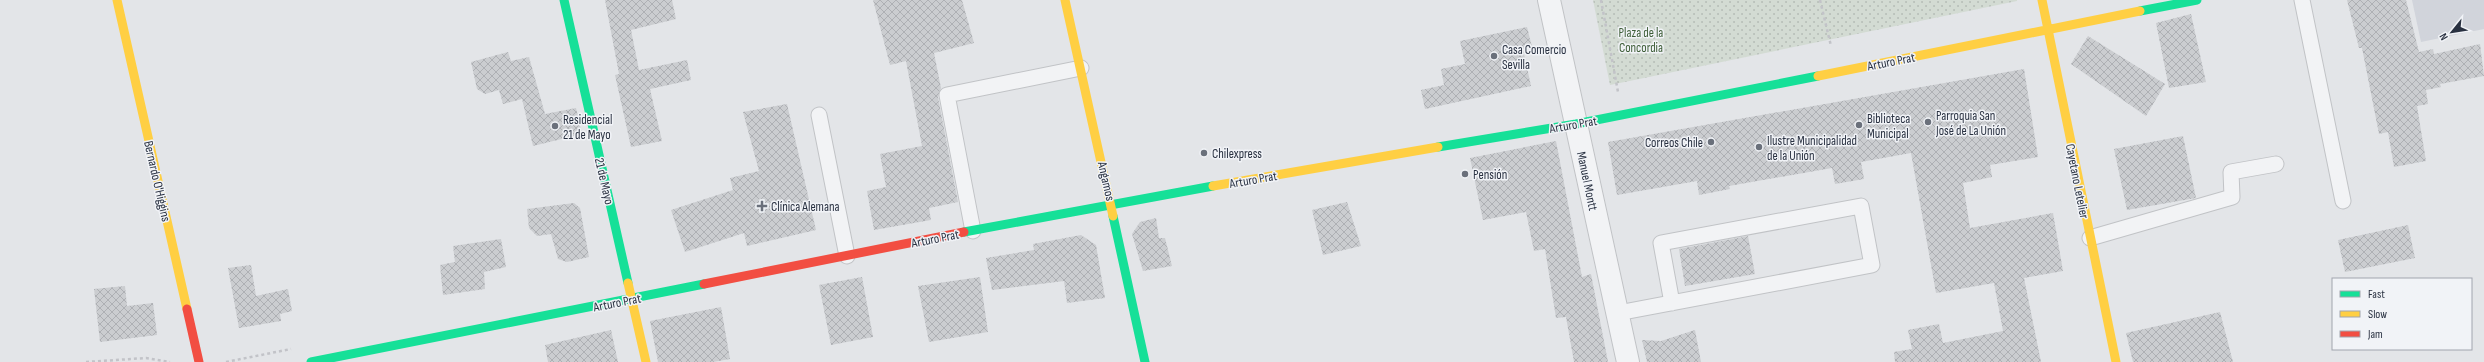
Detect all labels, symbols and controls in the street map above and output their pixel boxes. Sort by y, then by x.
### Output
north arrow [2432,12,2472,52]
park label: Plaza de la Concordia [1619,25,1663,56]
text: N [2437,31,2451,43]
place label: Casa Comercio Sevilla [1502,42,1566,73]
street label: Arturo Prat [1865,50,1916,75]
marker: Casa Comercio Sevilla [1489,51,1499,61]
place label: Parroquia San José de La Unión [1935,108,2006,139]
place label: Biblioteca Municipal [1867,111,1910,142]
place label: Residencial 21 de Mayo [563,112,612,143]
street label: Arturo Prat [1547,113,1598,137]
marker: Parroquia San José de La Unión [1923,117,1933,127]
marker: Biblioteca Municipal [1854,120,1864,130]
marker: Residencial 21 de Mayo [550,121,560,131]
place label: Ilustre Municipalidad de la Unión [1767,133,1857,164]
place label: Correos Chile [1645,135,1703,151]
marker: Correos Chile [1706,137,1716,147]
street label: Bernardo O'Higgins [140,139,174,223]
marker: Ilustre Municipalidad de la Unión [1754,142,1764,152]
street label: Cayetano Letelier [2062,142,2092,220]
place label: Chilexpress [1212,146,1262,162]
marker: Chilexpress [1199,148,1209,158]
street label: Manuel Montt [1573,150,1601,212]
street label: 21 de Mayo [591,156,617,206]
street label: Angamos [1094,159,1118,203]
place label: Pensión [1473,167,1507,183]
street label: Arturo Prat [1227,168,1278,192]
marker: Pensión [1460,169,1470,179]
place label: Clínica Alemana [771,199,840,215]
marker: Clínica Alemana [756,200,768,212]
street label: Arturo Prat [909,227,960,252]
legend [2332,278,2472,350]
text: Fast [2368,287,2385,302]
street label: Arturo Prat [591,291,642,316]
text: Slow [2368,307,2387,322]
text: Jam [2367,327,2383,342]

